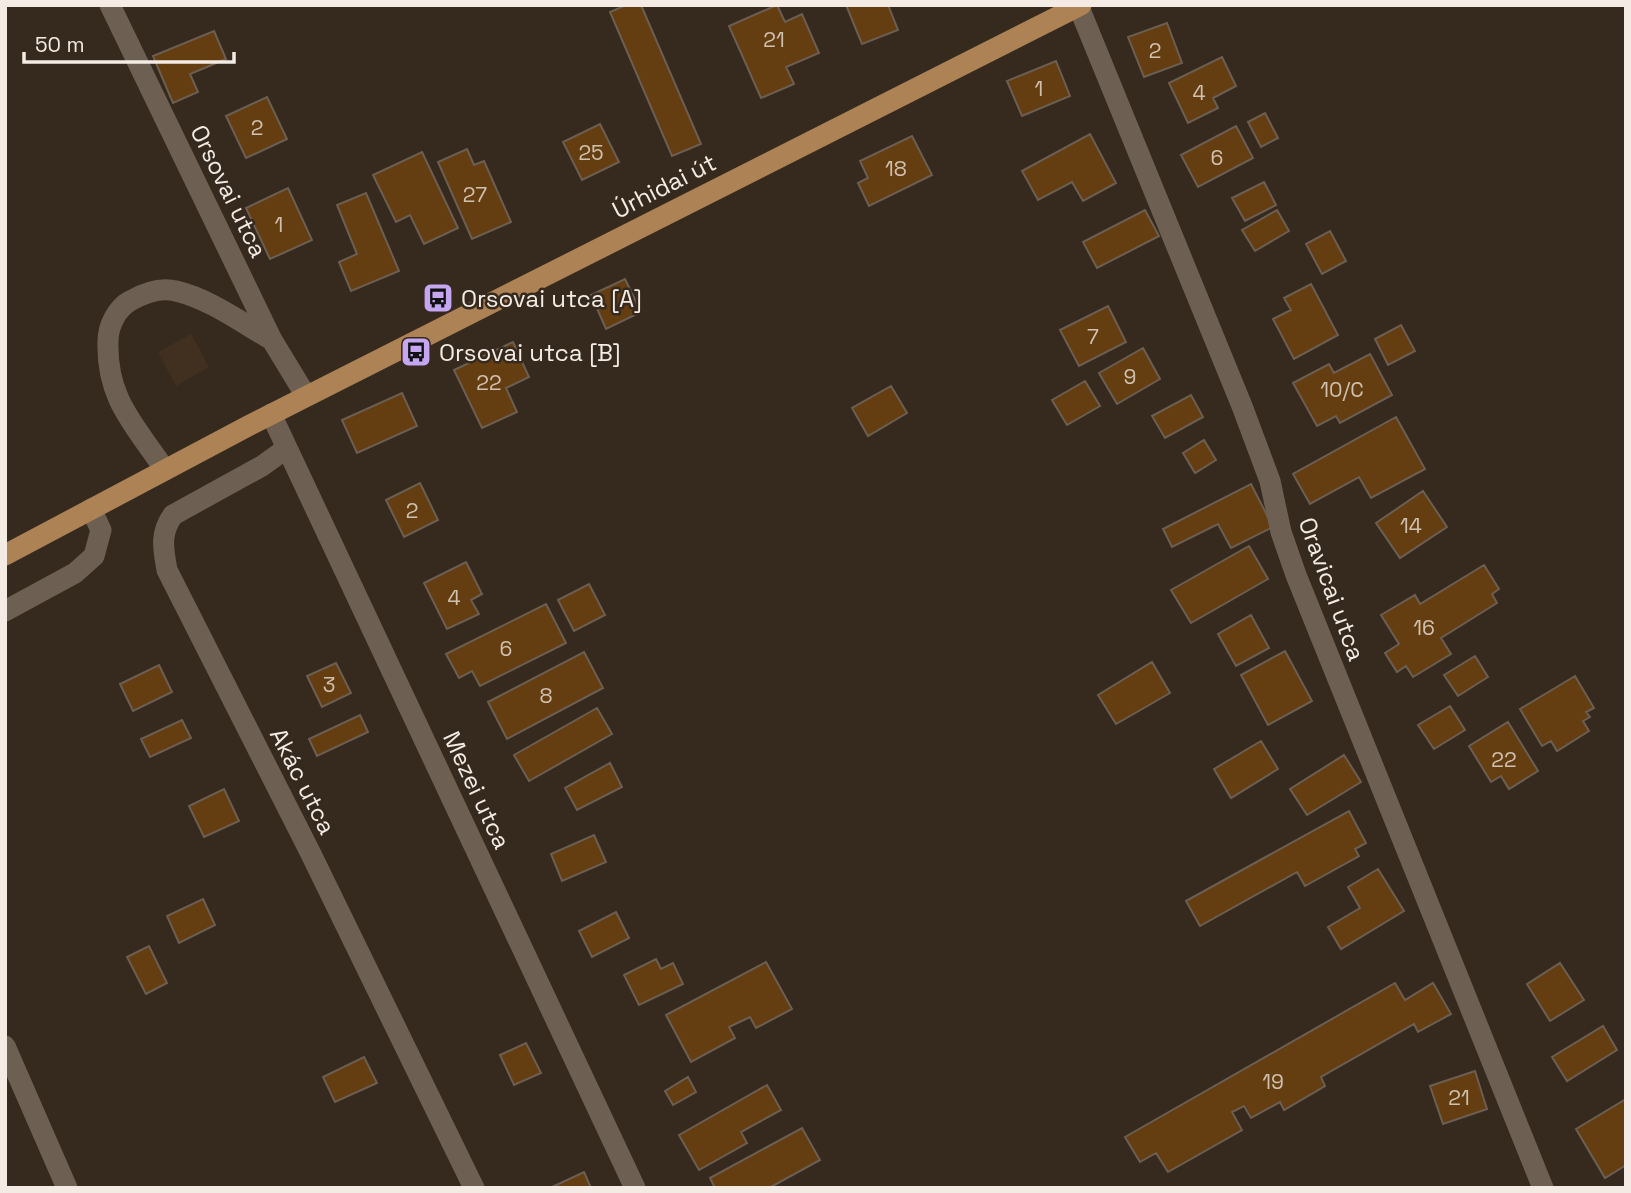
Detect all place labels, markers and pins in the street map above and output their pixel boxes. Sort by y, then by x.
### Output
bus stop icon: Orsovai utca [A] [421,281,455,315]
place label: Orsovai utca [A] [461,283,642,314]
bus stop icon: Orsovai utca [B] [399,335,433,369]
place label: Orsovai utca [B] [439,337,621,368]

